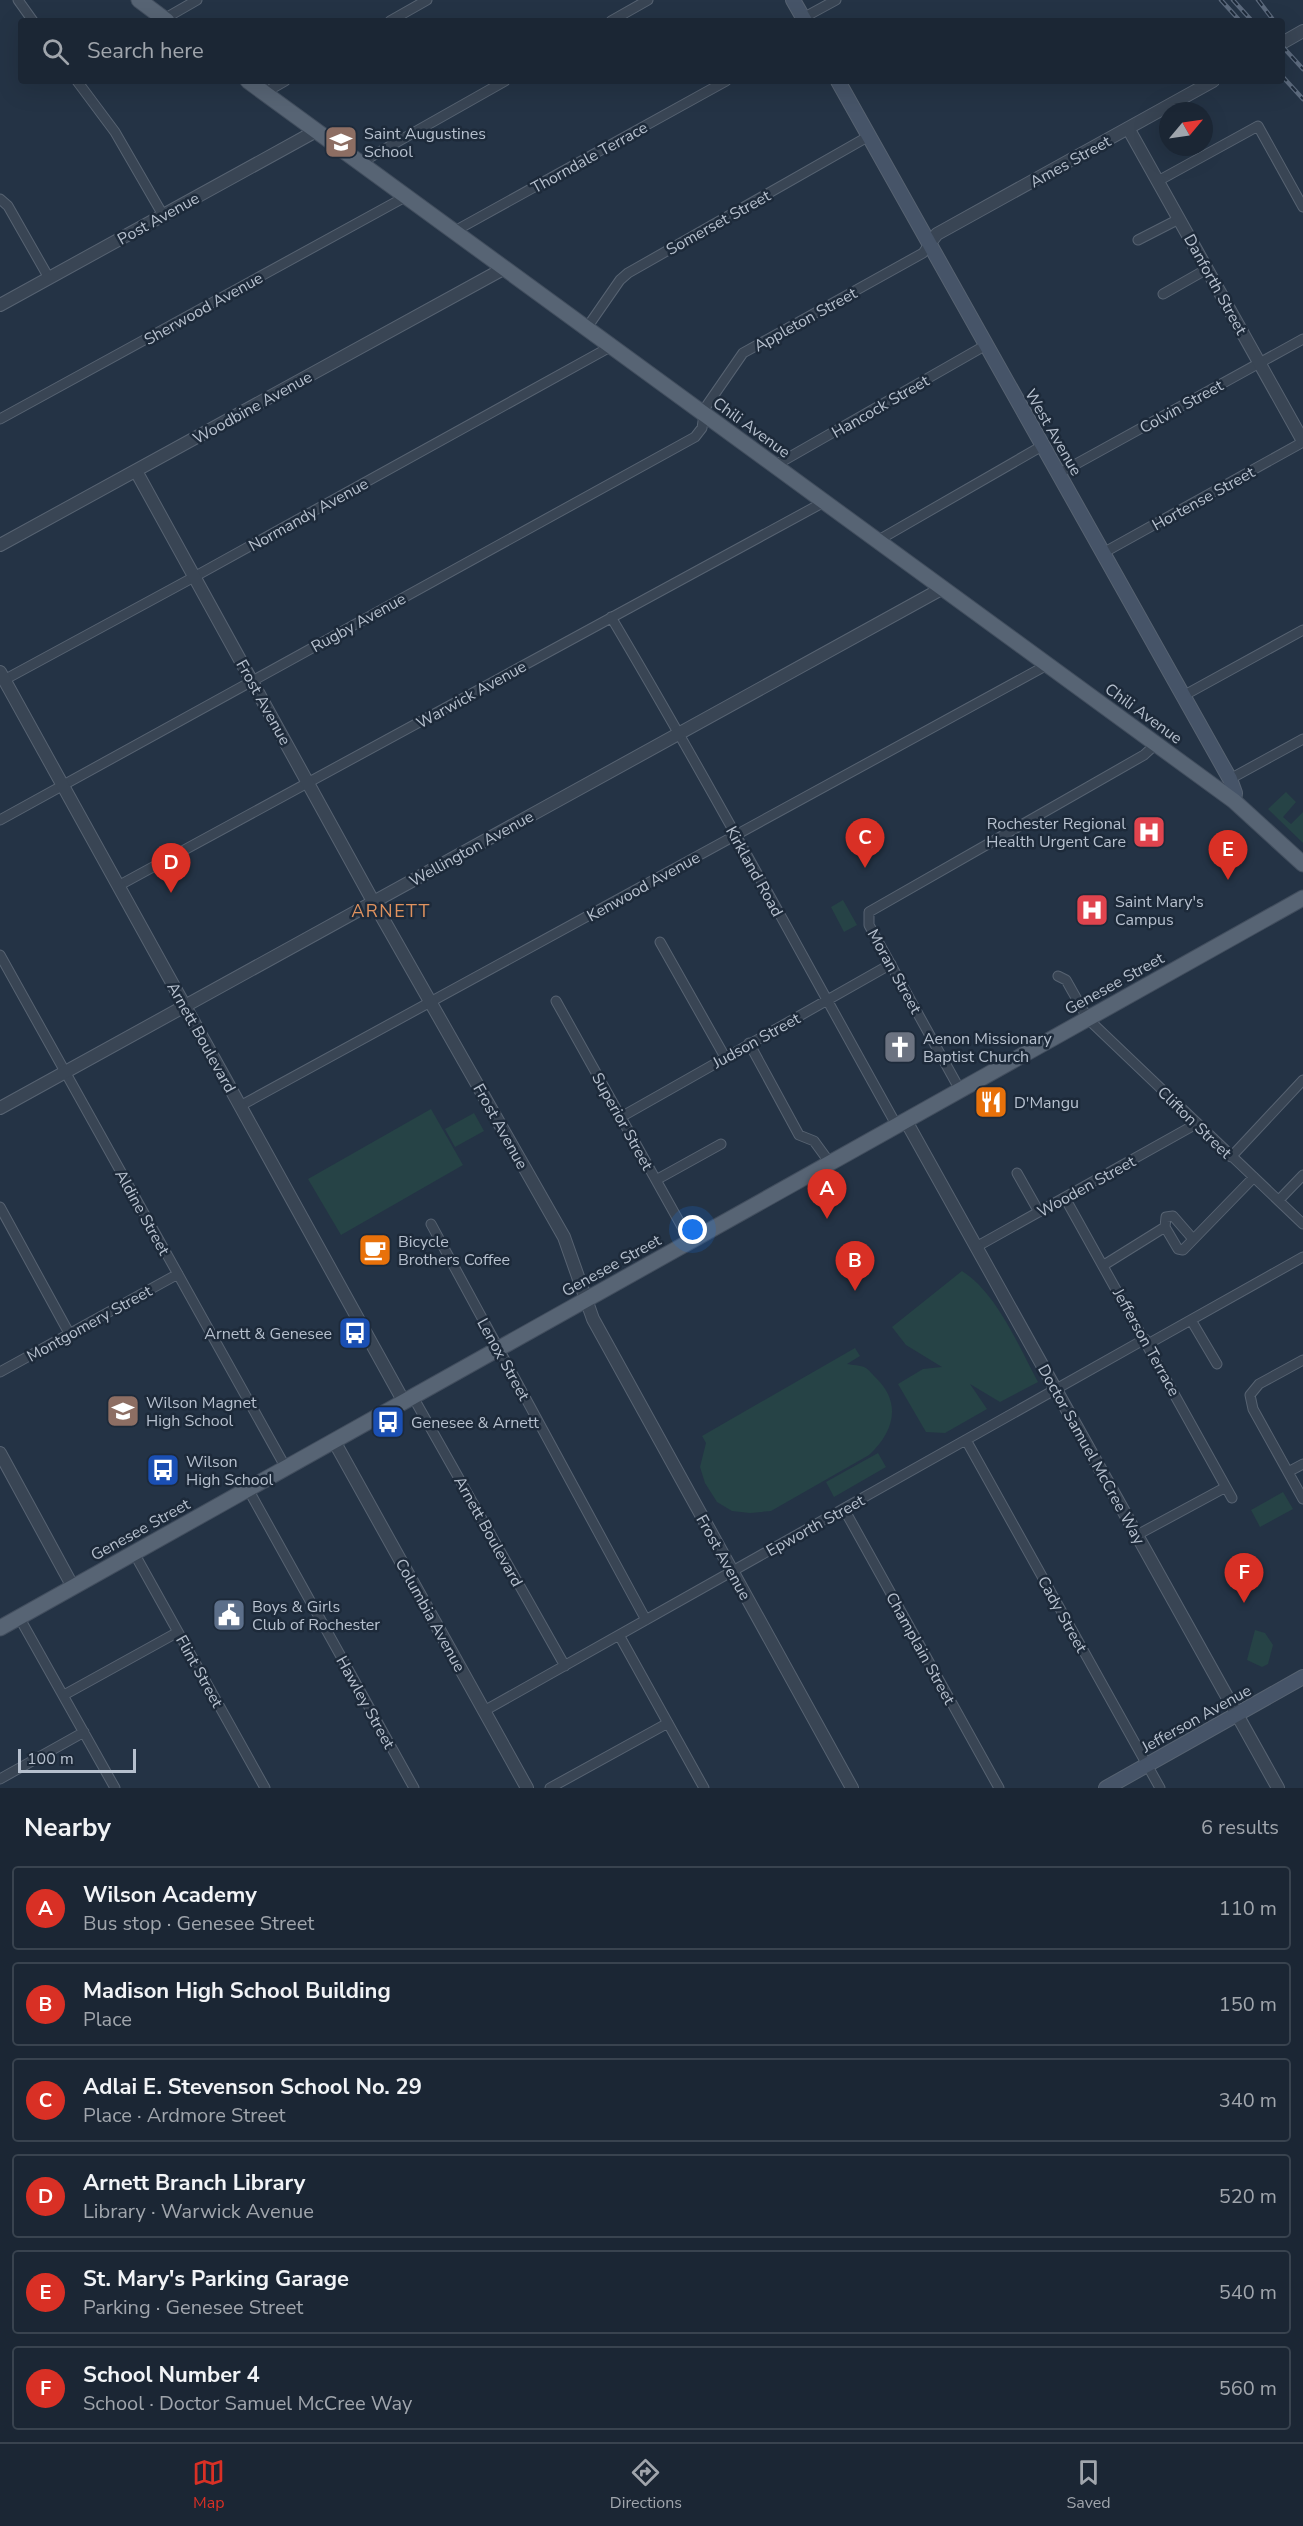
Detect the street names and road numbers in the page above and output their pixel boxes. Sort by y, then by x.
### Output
street label: Thorndale Terrace [527,117,652,199]
street label: Ames Street [1026,130,1115,193]
street label: Somerset Street [662,185,775,261]
street label: Post Avenue [114,187,203,250]
street label: Danforth Street [1178,230,1252,339]
street label: Sherwood Avenue [140,267,267,351]
street label: Appleton Street [750,282,861,357]
street label: Woodbine Avenue [189,366,316,450]
street label: Hancock Street [828,370,934,444]
street label: Colvin Street [1136,375,1228,439]
street label: West Avenue [1019,385,1087,480]
street label: Chili Avenue [708,392,795,463]
street label: Hortense Street [1148,461,1259,536]
street label: Normandy Avenue [245,473,372,557]
street label: Rugby Avenue [307,588,410,658]
street label: Frost Avenue [230,656,296,749]
street label: Warwick Avenue [413,656,530,734]
street label: Chili Avenue [1100,678,1187,749]
street label: Wellington Avenue [405,806,538,892]
street label: Kirkland Road [720,822,788,921]
street label: Kenwood Avenue [583,847,704,927]
street label: Moran Street [862,925,927,1018]
street label: Genesee Street [1061,947,1168,1020]
street label: Arnett Boulevard [162,978,241,1097]
street label: Judson Street [708,1008,805,1074]
street label: Superior Street [586,1069,658,1175]
street label: Frost Avenue [467,1080,533,1173]
street label: Clifton Street [1152,1082,1237,1164]
street label: Wooden Street [1033,1151,1140,1223]
street label: Aldine Street [110,1166,175,1260]
street label: Genesee Street [558,1229,665,1302]
street label: Montgomery Street [23,1280,156,1367]
street label: Jefferson Terrace [1107,1284,1185,1400]
street label: Lenox Street [471,1314,535,1405]
street label: Doctor Samuel McCree Way [1032,1360,1150,1549]
street label: Arnett Boulevard [449,1472,528,1591]
street label: Epworth Street [762,1490,869,1562]
street label: Genesee Street [87,1493,194,1566]
street label: Frost Avenue [690,1511,756,1604]
street label: Columbia Avenue [390,1555,470,1676]
street label: Cady Street [1032,1572,1092,1657]
street label: Champlain Street [880,1588,960,1709]
street label: Flint Street [170,1631,228,1712]
street label: Hawley Street [331,1652,400,1753]
street label: Jefferson Avenue [1137,1680,1255,1759]

